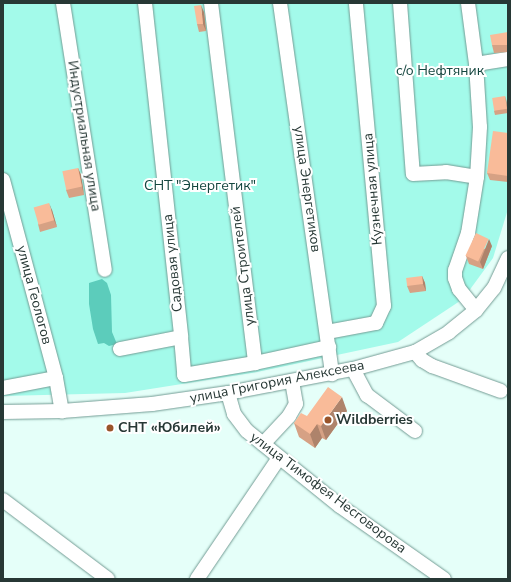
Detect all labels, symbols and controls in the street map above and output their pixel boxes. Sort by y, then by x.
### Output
street label: Индустриальная улица [64,59,104,213]
park label: с/о Нефтяник [396,63,484,79]
street label: улица Энергетиков [290,125,324,253]
street label: Кузнечная улица [360,132,386,246]
park label: СНТ "Энергетик" [144,178,256,194]
street label: улица Строителей [227,205,259,327]
street label: Садовая улица [160,213,186,313]
street label: улица Геологов [13,244,55,346]
street label: улица Григория Алексеева [188,357,366,407]
place label: Wildberries [336,412,413,428]
marker: Wildberries [323,415,333,425]
place label: СНТ «Юбилей» [118,420,221,436]
marker: СНТ «Юбилей» [105,423,115,433]
street label: улица Тимофея Несговорова [247,429,409,557]

